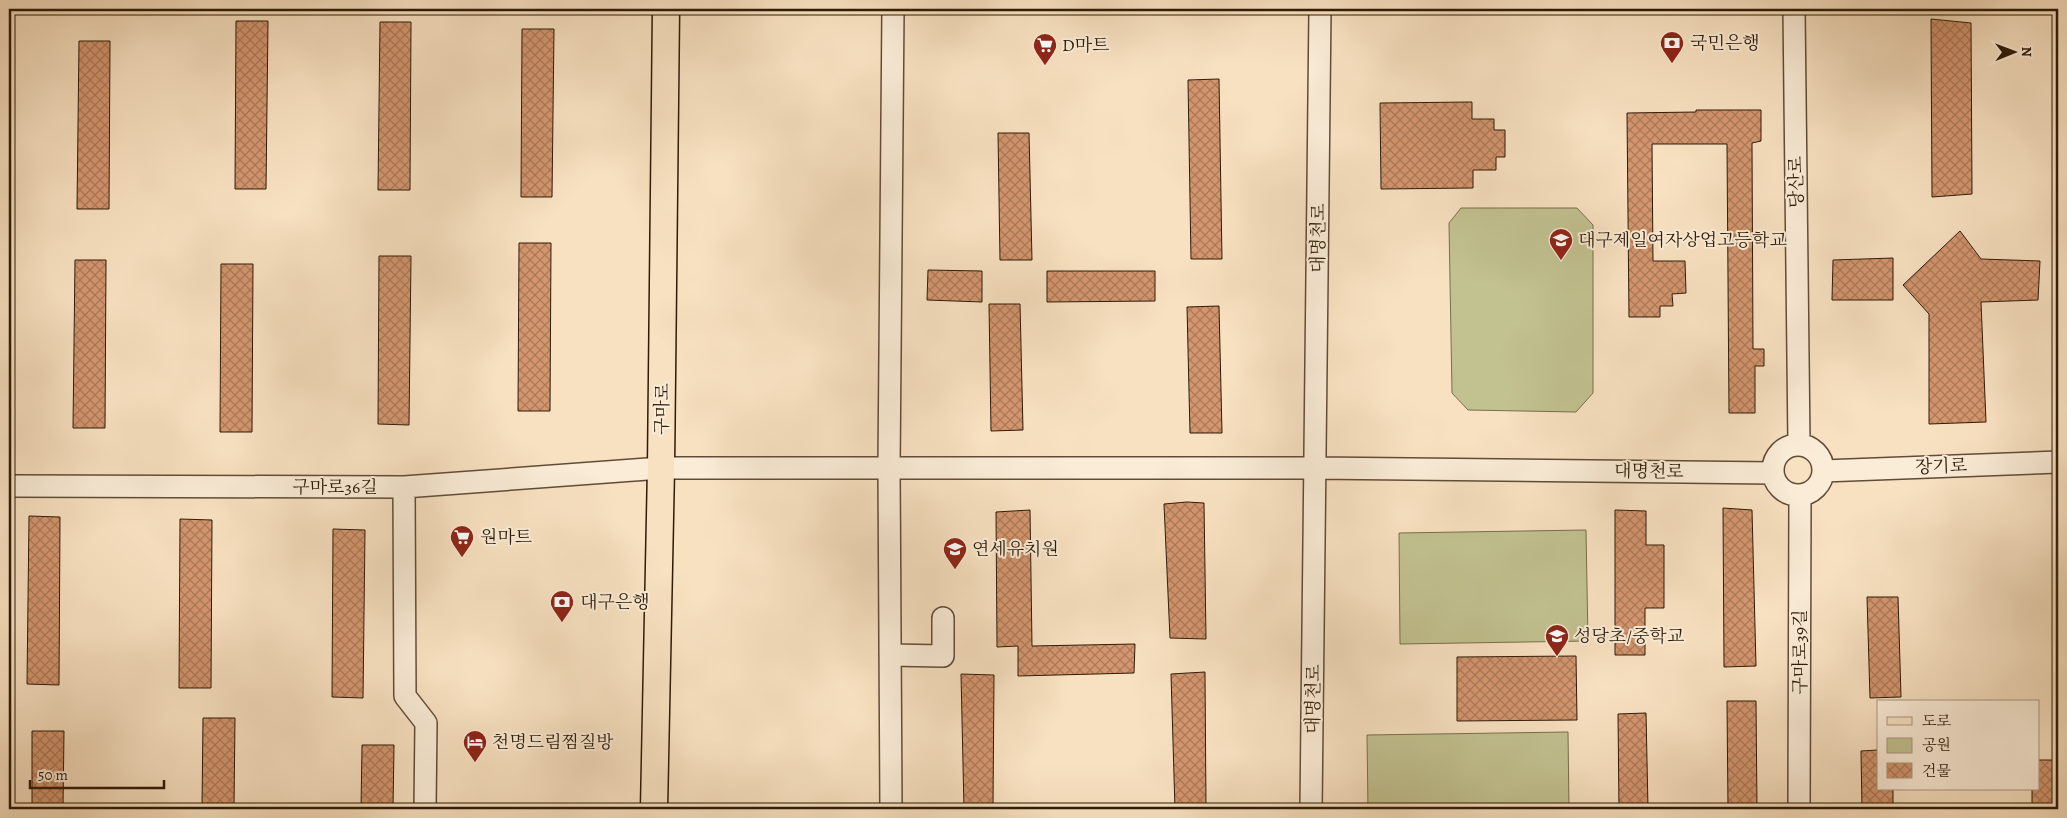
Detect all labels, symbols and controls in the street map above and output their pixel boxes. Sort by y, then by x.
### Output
north arrow [1990,28,2040,78]
bank icon: 국민은행 [1659,30,1685,64]
place label: 국민은행 [1690,31,1760,55]
supermarket icon: D마트 [1032,32,1058,66]
place label: D마트 [1062,33,1110,57]
text: N [2017,47,2036,57]
street label: 당산로 [1784,156,1808,208]
street label: 대명천로 [1305,203,1331,273]
school or university icon: 대구제일여자상업고등학교 [1548,227,1574,261]
place label: 대구제일여자상업고등학교 [1578,228,1787,252]
street label: 구마로 [650,383,674,435]
street label: 장기로 [1915,453,1967,479]
street label: 대명천로 [1614,458,1684,484]
street label: 구마로36길 [292,475,378,499]
supermarket icon: 원마트 [449,524,475,558]
place label: 원마트 [480,525,533,549]
school or university icon: 연세유치원 [942,536,968,570]
place label: 연세유치원 [972,537,1059,561]
bank icon: 대구은행 [549,589,575,623]
place label: 대구은행 [580,590,650,614]
street label: 구마로39길 [1788,609,1812,695]
school or university icon: 성당초/중학교 [1544,623,1570,657]
place label: 성당초/중학교 [1574,624,1685,648]
street label: 대명천로 [1300,664,1326,734]
legend [1877,700,2040,790]
text: 도로 [1922,711,1951,731]
hotel icon: 천명드림찜질방 [462,729,488,763]
place label: 천명드림찜질방 [492,730,614,754]
text: 공원 [1922,735,1951,755]
scale bar [30,758,164,790]
text: 건물 [1922,761,1951,781]
text: 50 m [38,765,68,785]

